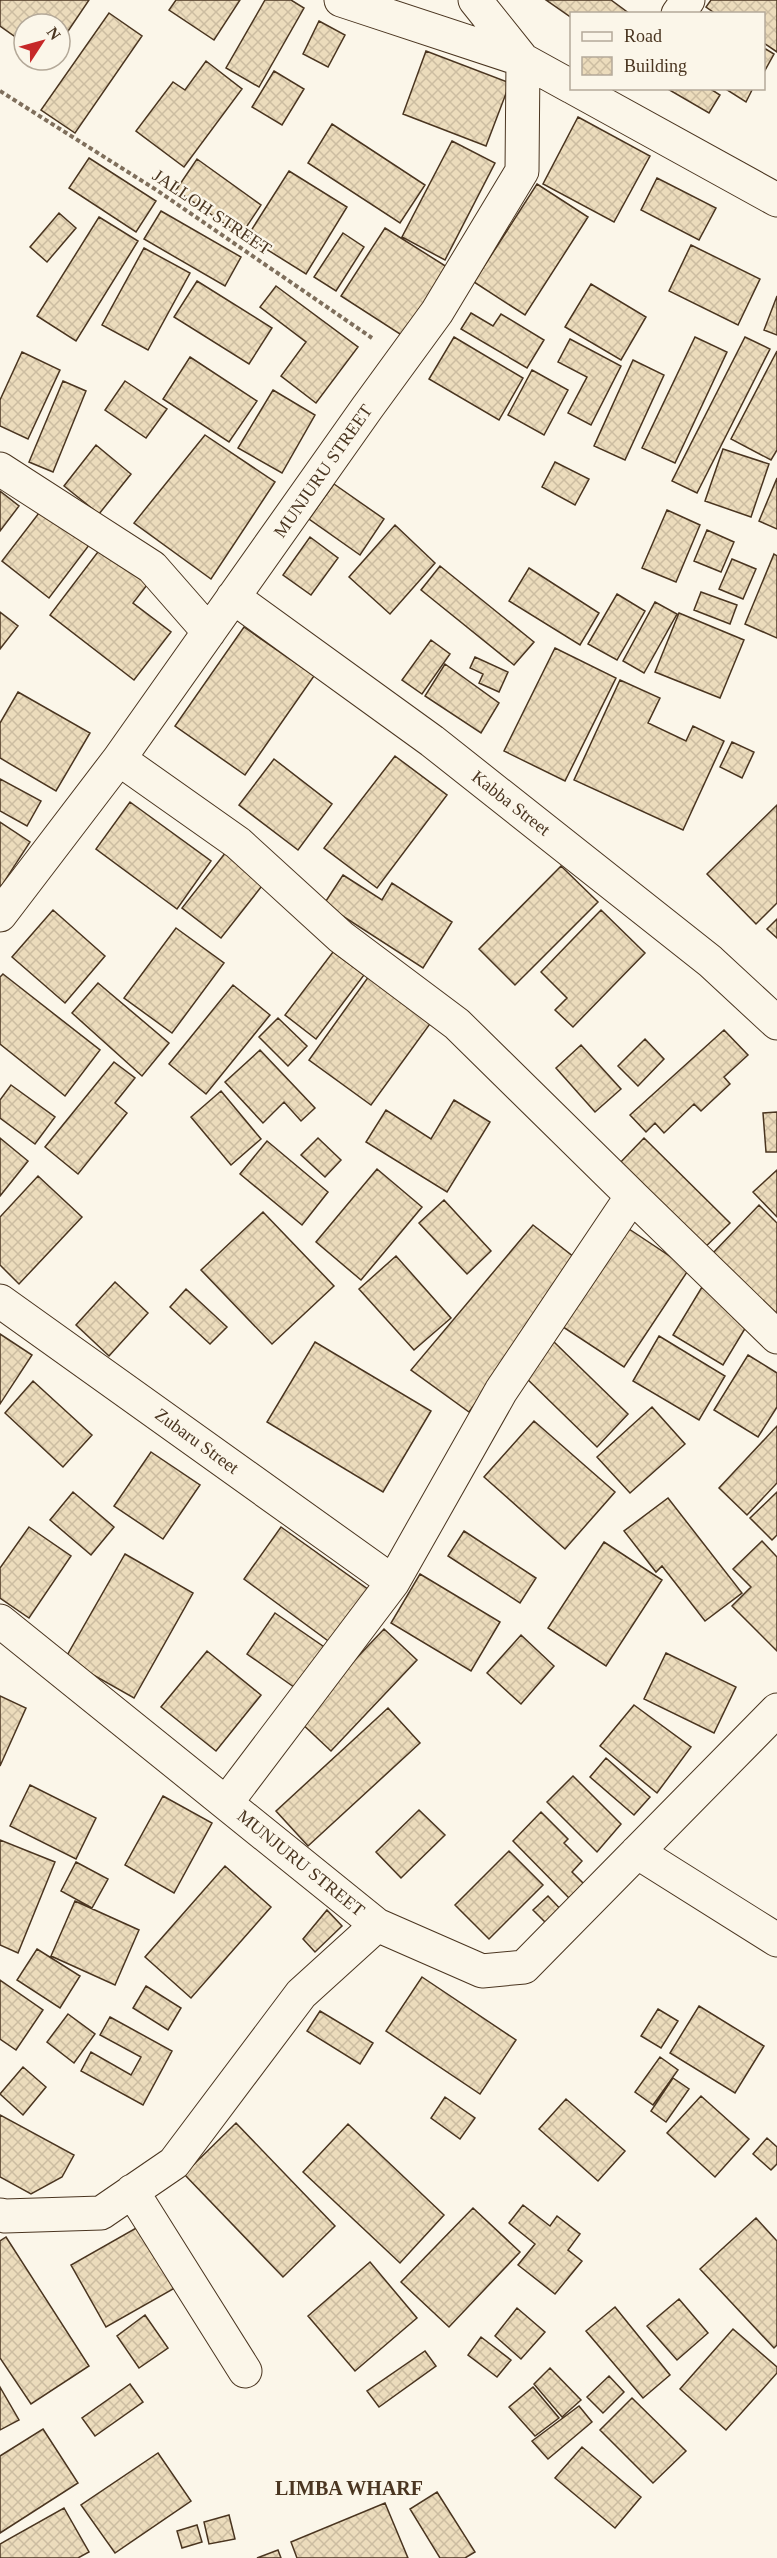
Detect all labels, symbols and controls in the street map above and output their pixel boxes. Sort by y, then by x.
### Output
north arrow [12,12,72,72]
legend [570,12,765,90]
text: N [43,24,64,44]
text: Road [624,26,662,46]
text: Building [624,56,687,76]
street label: JALLOH STREET [149,165,275,259]
street label: MUNJURU STREET [270,401,376,541]
street label: Kabba Street [468,766,554,840]
street label: Zubaru Street [151,1404,243,1478]
street label: MUNJURU STREET [234,1806,368,1920]
district label: LIMBA WHARF [275,2477,423,2499]

